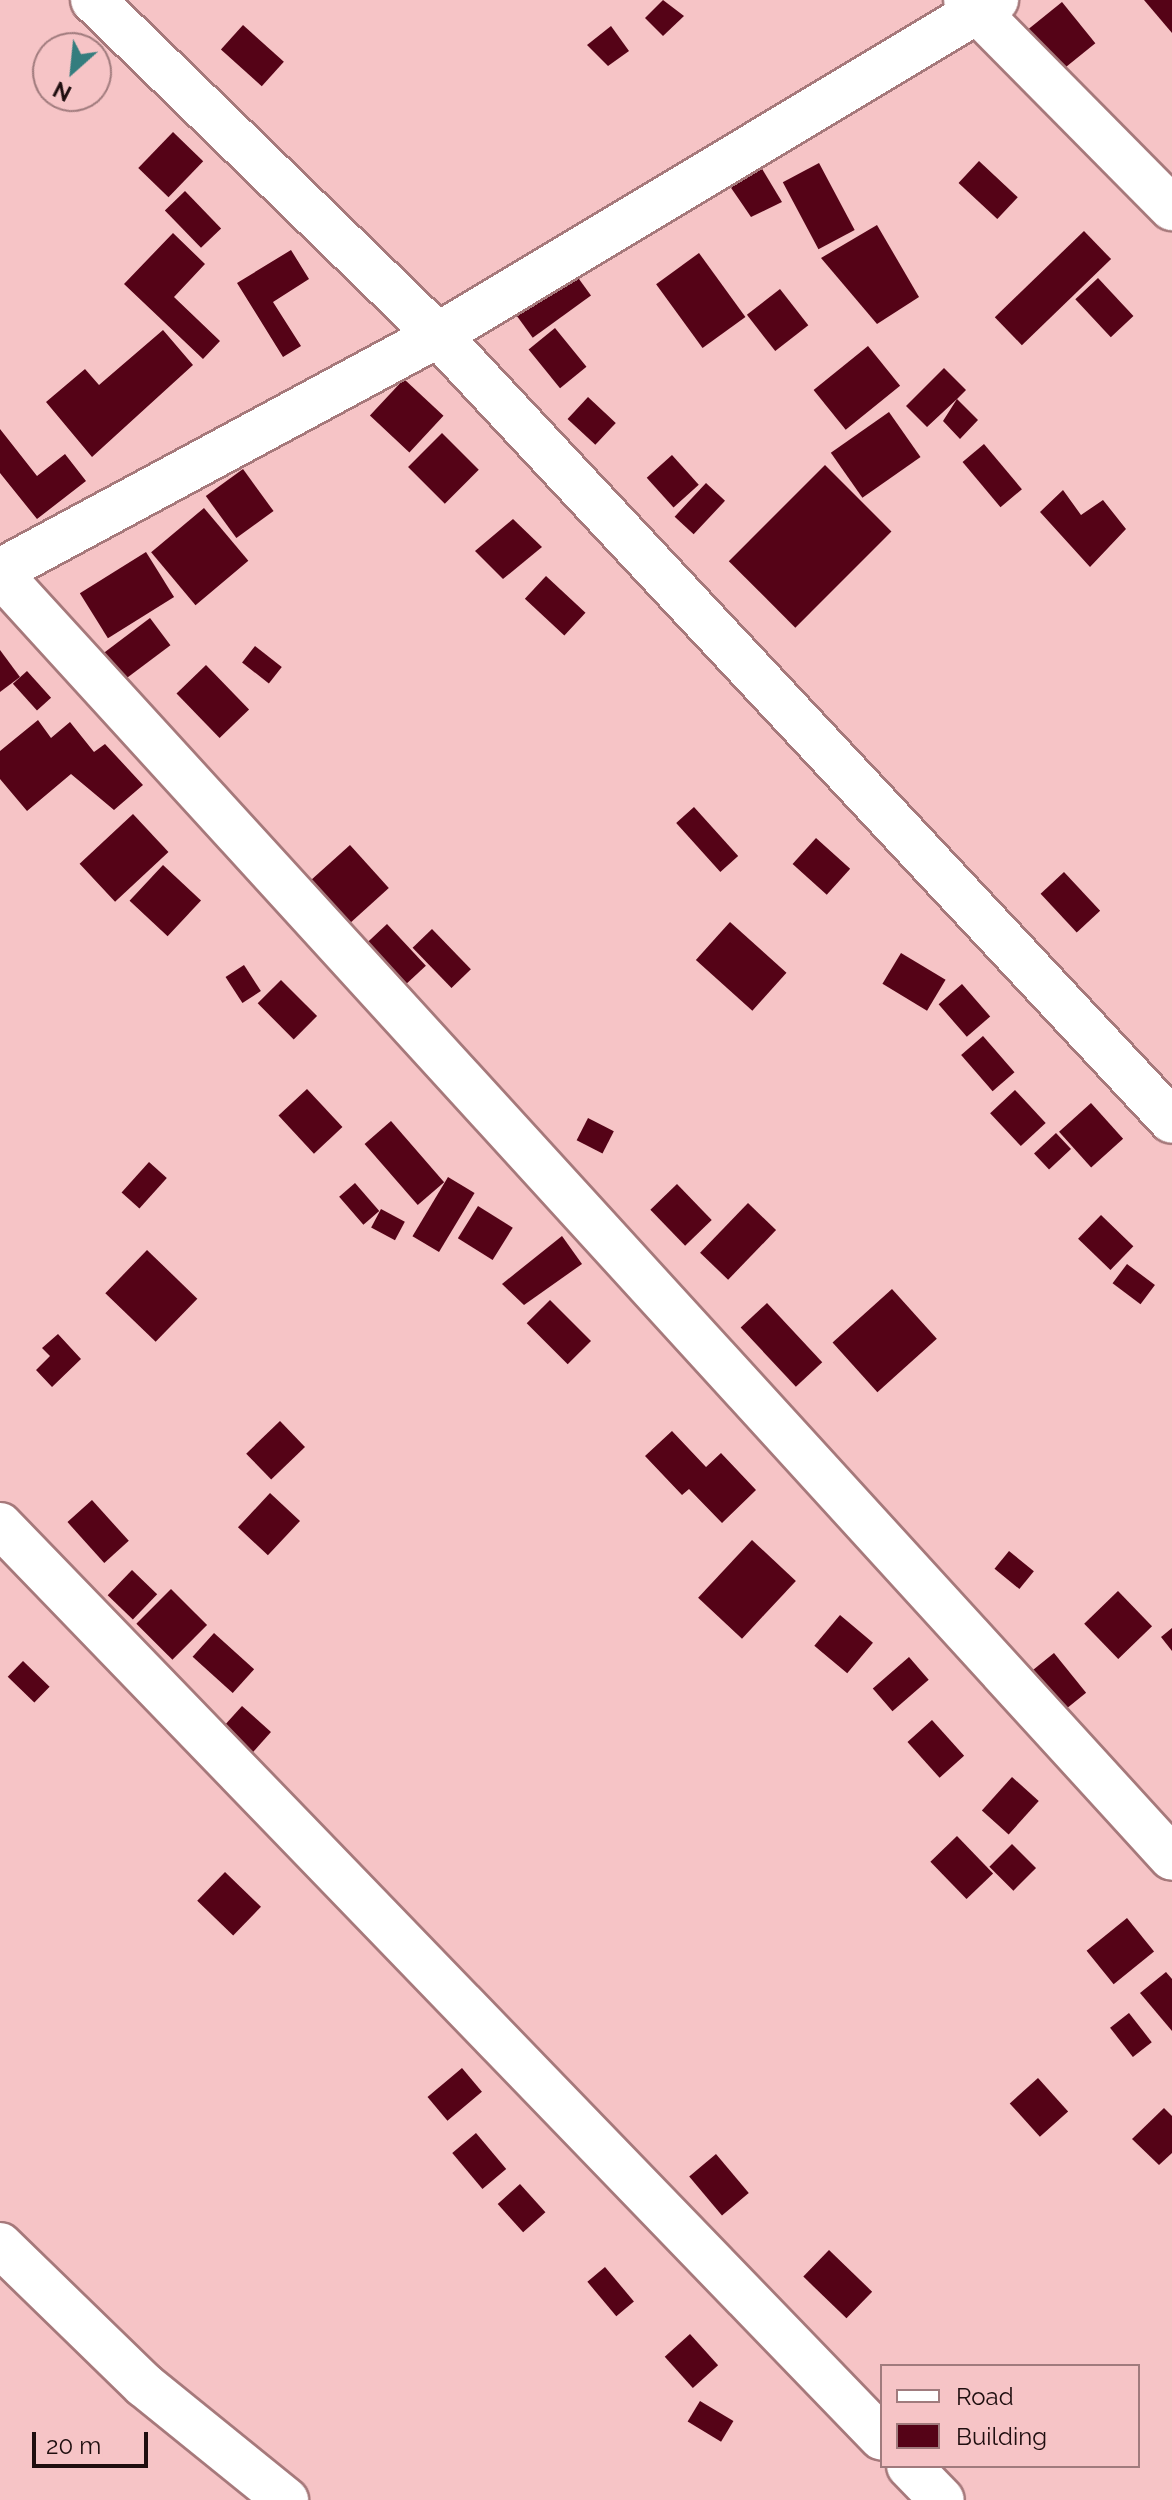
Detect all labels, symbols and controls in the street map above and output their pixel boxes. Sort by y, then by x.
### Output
north arrow [32,32,112,112]
text: N [49,76,75,107]
legend [880,2364,1140,2468]
text: Road [956,2382,1014,2411]
scale bar [36,2416,152,2466]
text: Building [956,2422,1047,2451]
text: 20 m [46,2431,101,2460]

